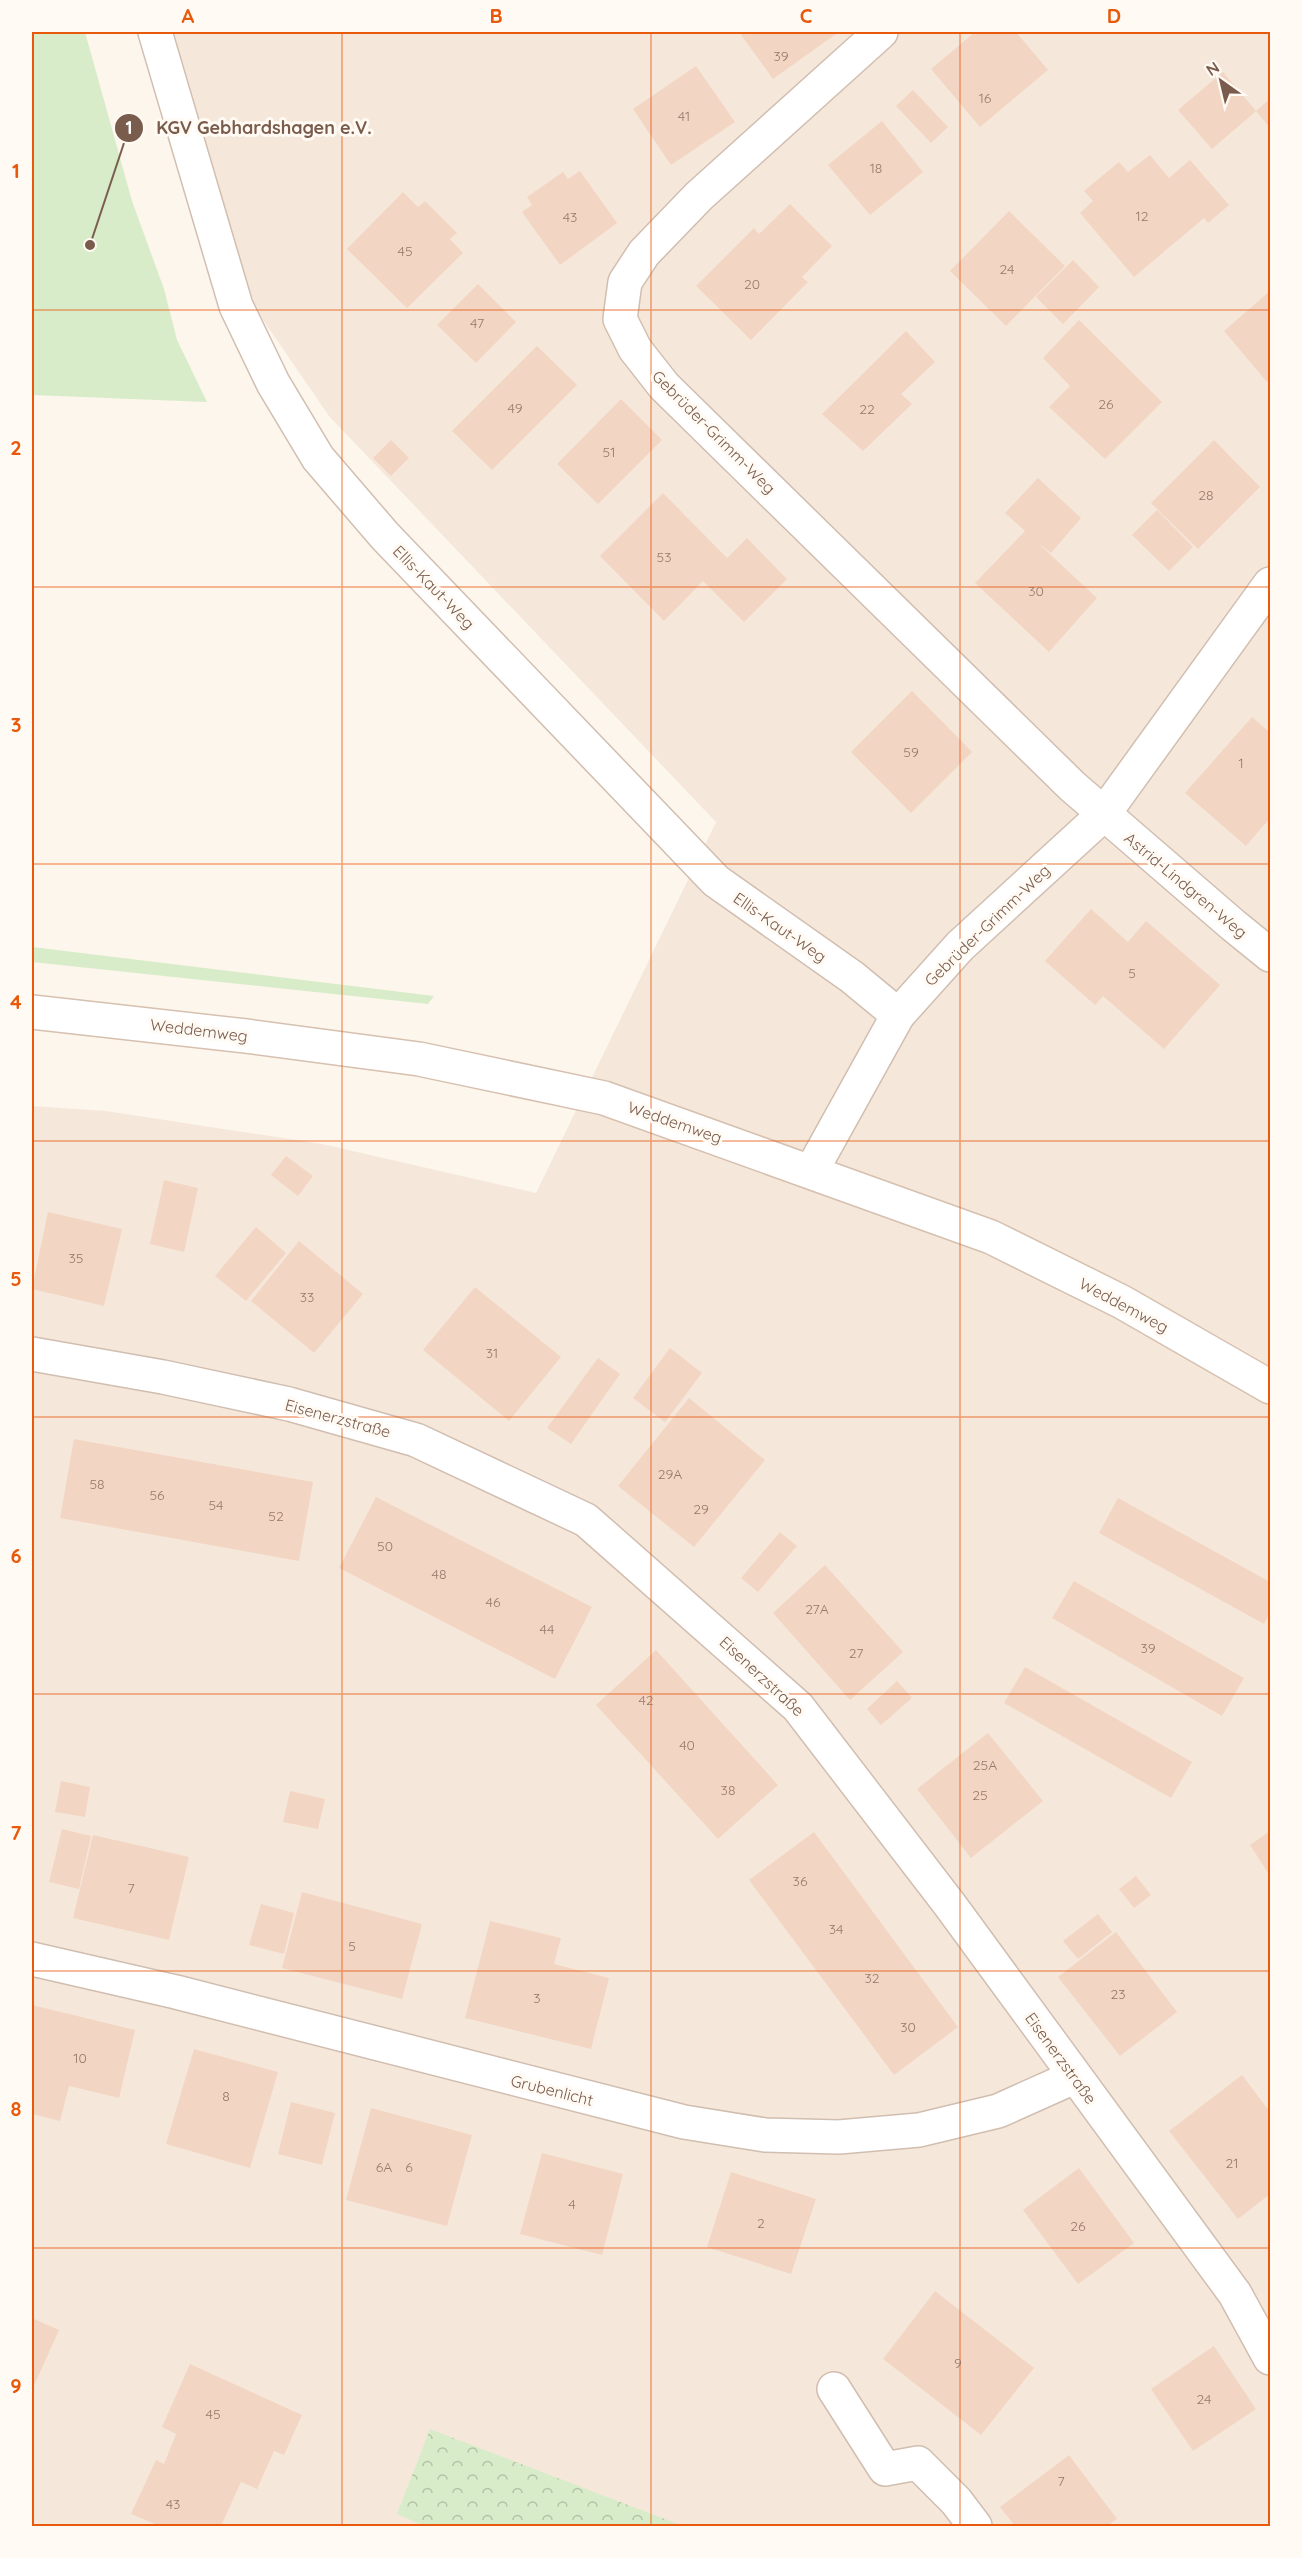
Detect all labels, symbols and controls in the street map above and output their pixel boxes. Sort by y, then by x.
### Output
text: A [182,3,195,28]
text: B [489,3,503,28]
text: C [800,3,813,28]
text: D [1107,3,1121,28]
house number: 39 [773,47,789,65]
north arrow [1191,51,1251,111]
text: N [1202,57,1223,80]
house number: 16 [979,89,992,107]
house number: 41 [678,107,690,125]
callout: KGV Gebhardshagen e.V. [114,110,384,146]
text: 1 [125,116,133,139]
text: KGV Gebhardshagen e.V. [156,116,372,139]
text: 1 [12,158,20,183]
house number: 18 [870,159,882,177]
house number: 12 [1136,207,1149,225]
house number: 43 [563,208,577,226]
house number: 45 [397,242,413,260]
house number: 24 [1000,260,1014,278]
house number: 20 [744,275,760,293]
house number: 47 [470,314,484,332]
street label: Gebrüder-Grimm-Weg [648,366,780,498]
house number: 26 [1098,395,1114,413]
house number: 49 [508,399,523,417]
house number: 22 [859,400,875,418]
text: 2 [10,435,22,460]
house number: 51 [603,443,615,461]
house number: 28 [1198,486,1214,504]
street label: Ellis-Kaut-Weg [389,541,479,633]
house number: 53 [657,548,671,566]
house number: 30 [1028,582,1044,600]
text: 3 [11,712,21,737]
house number: 59 [903,743,919,761]
house number: 1 [1238,754,1244,772]
street label: Astrid-Lindgren-Weg [1121,828,1251,942]
street label: Gebrüder-Grimm-Weg [920,860,1054,990]
street label: Ellis-Kaut-Weg [730,888,830,966]
house number: 5 [1128,964,1136,982]
text: 4 [10,989,22,1014]
street label: Weddemweg [149,1014,249,1046]
street label: Weddemweg [625,1097,725,1147]
house number: 35 [69,1249,83,1267]
text: 5 [10,1266,22,1291]
street label: Weddemweg [1076,1273,1172,1337]
house number: 33 [300,1288,314,1306]
house number: 31 [486,1344,498,1362]
street label: Eisenerzstraße [283,1394,393,1442]
house number: 29A [658,1465,682,1483]
house number: 58 [89,1475,105,1493]
house number: 56 [149,1486,165,1504]
house number: 54 [208,1496,224,1514]
house number: 29 [693,1500,709,1518]
house number: 52 [268,1507,284,1525]
house number: 50 [377,1537,393,1555]
text: 6 [10,1543,22,1568]
house number: 48 [432,1565,446,1583]
house number: 46 [486,1593,501,1611]
house number: 27A [805,1600,829,1618]
house number: 44 [540,1620,554,1638]
street label: Eisenerzstraße [716,1632,808,1720]
house number: 39 [1140,1639,1156,1657]
house number: 27 [849,1644,863,1662]
house number: 42 [638,1691,654,1709]
house number: 40 [679,1736,695,1754]
house number: 25A [973,1756,997,1774]
house number: 38 [721,1781,735,1799]
house number: 25 [972,1786,988,1804]
text: 7 [11,1820,22,1845]
house number: 36 [793,1872,808,1890]
house number: 7 [127,1879,135,1897]
house number: 34 [829,1920,843,1938]
house number: 5 [348,1937,356,1955]
house number: 32 [864,1969,880,1987]
house number: 23 [1110,1985,1126,2003]
house number: 3 [533,1989,541,2007]
street label: Eisenerzstraße [1021,2008,1101,2108]
house number: 30 [900,2018,916,2036]
house number: 10 [73,2049,87,2067]
street label: Grubenlicht [509,2070,595,2110]
house number: 8 [222,2087,230,2105]
text: 8 [11,2096,22,2121]
house number: 21 [1226,2154,1238,2172]
house number: 6A [376,2158,392,2176]
house number: 6 [405,2158,413,2176]
house number: 4 [568,2195,576,2213]
house number: 2 [757,2214,765,2232]
house number: 26 [1070,2217,1086,2235]
house number: 9 [954,2354,962,2372]
text: 9 [10,2373,22,2398]
house number: 24 [1197,2390,1211,2408]
house number: 45 [205,2405,221,2423]
house number: 7 [1057,2472,1065,2490]
house number: 43 [166,2495,180,2513]

